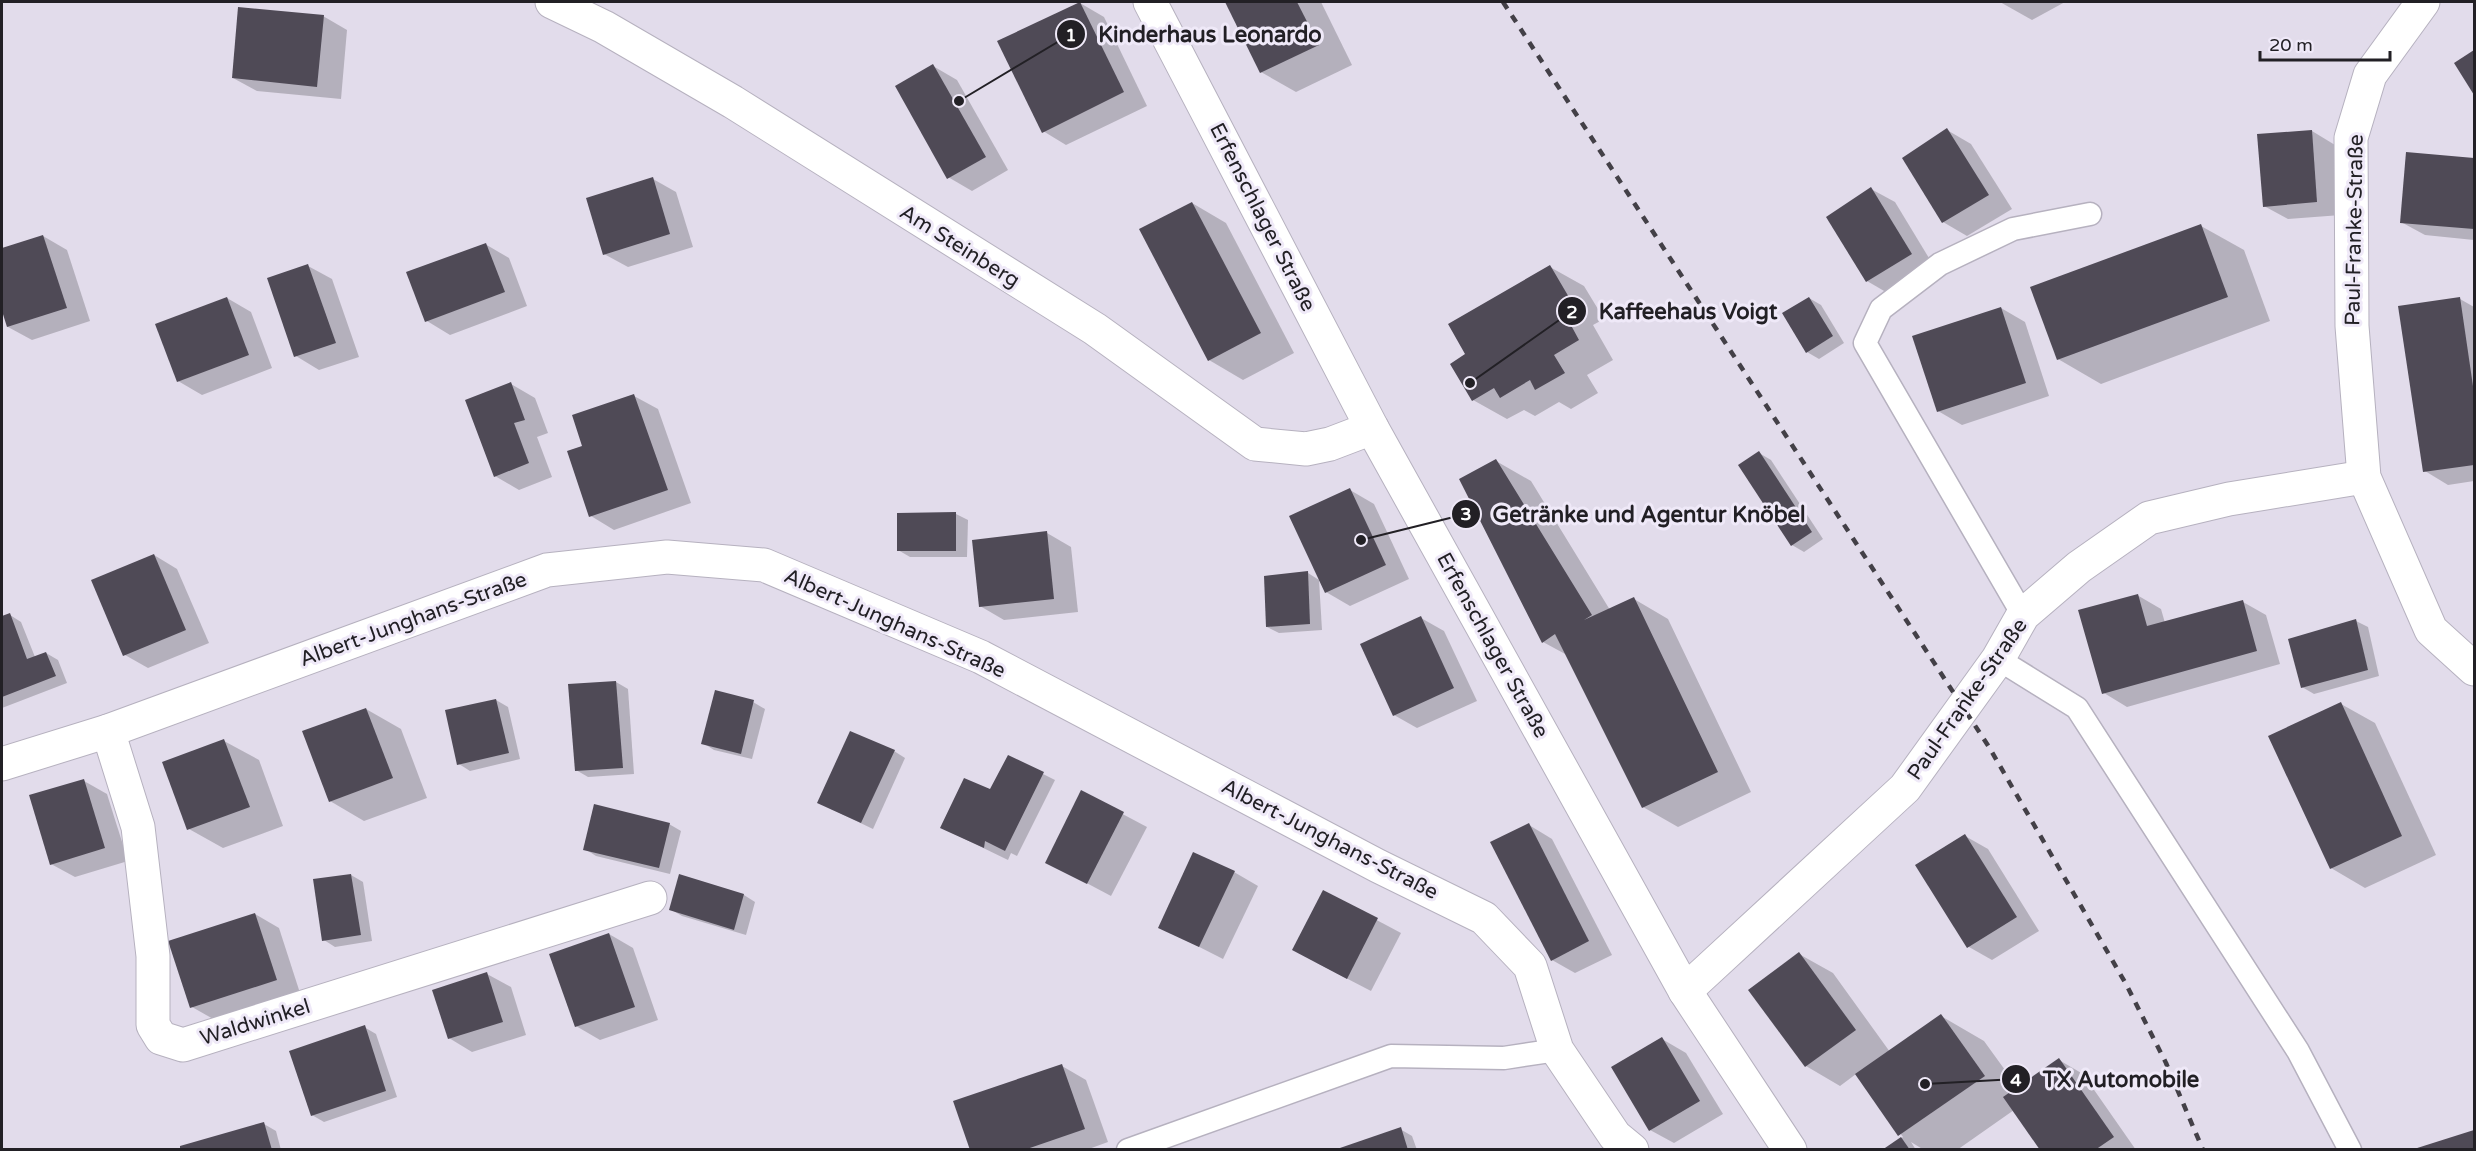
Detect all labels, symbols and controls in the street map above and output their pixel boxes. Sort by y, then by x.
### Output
callout: Kinderhaus Leonardo [1056,14,1333,54]
text: Kinderhaus Leonardo [1098,22,1322,48]
text: 1 [1065,24,1077,46]
scale bar [2260,24,2390,62]
text: 20 m [2269,34,2313,56]
street label: Erfenschlager Straße [1204,119,1321,316]
street label: Paul-Franke-Straße [2340,134,2369,326]
street label: Am Steinberg [895,200,1024,293]
callout: Kaffeehaus Voigt [1557,291,1789,331]
text: Kaffeehaus Voigt [1599,299,1778,325]
text: 2 [1566,301,1578,323]
callout: Getränke und Agentur Knöbel [1451,494,1818,534]
text: Getränke und Agentur Knöbel [1493,502,1805,528]
text: 3 [1460,503,1472,525]
street label: Erfenschlager Straße [1431,548,1554,742]
street label: Albert-Junghans-Straße [780,563,1010,684]
street label: Albert-Junghans-Straße [296,567,530,672]
street label: Paul-Franke-Straße [1902,613,2033,785]
street label: Albert-Junghans-Straße [1217,774,1442,905]
street label: Waldwinkel [197,994,313,1051]
callout: TX Automobile [2001,1059,2212,1099]
text: TX Automobile [2042,1067,2199,1093]
text: 4 [2010,1069,2022,1091]

